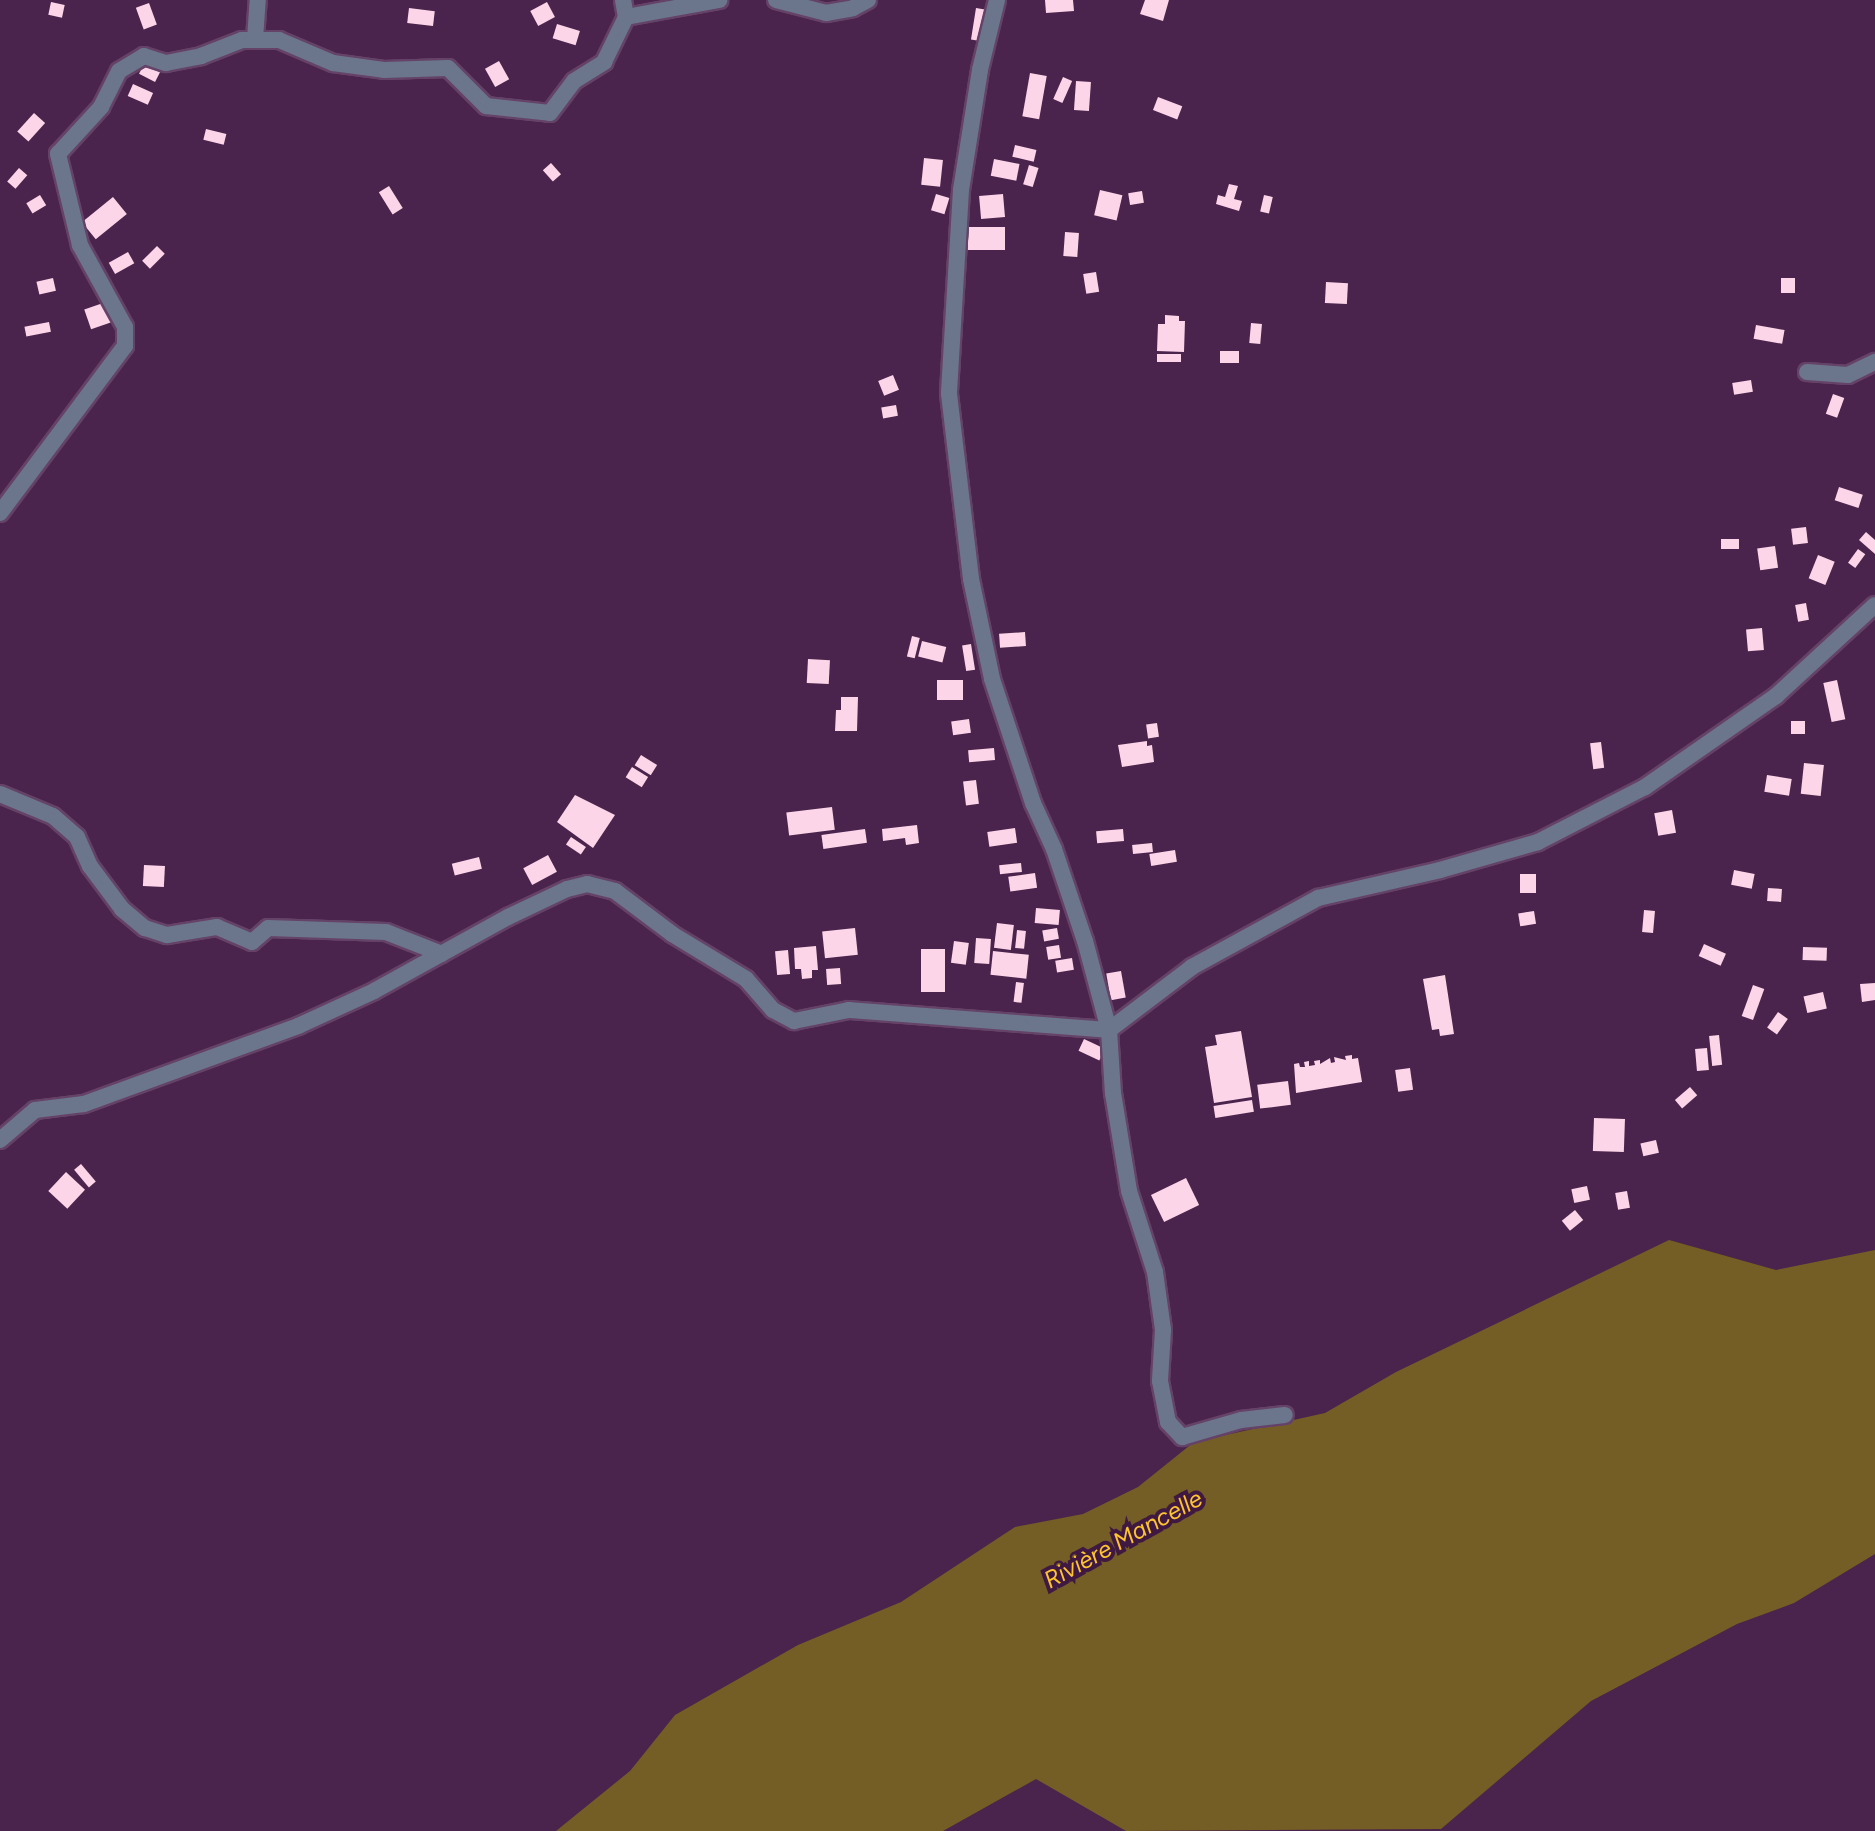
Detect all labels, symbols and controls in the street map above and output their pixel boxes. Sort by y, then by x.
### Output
water label: Rivière Mancelle [1039,1484,1207,1594]

